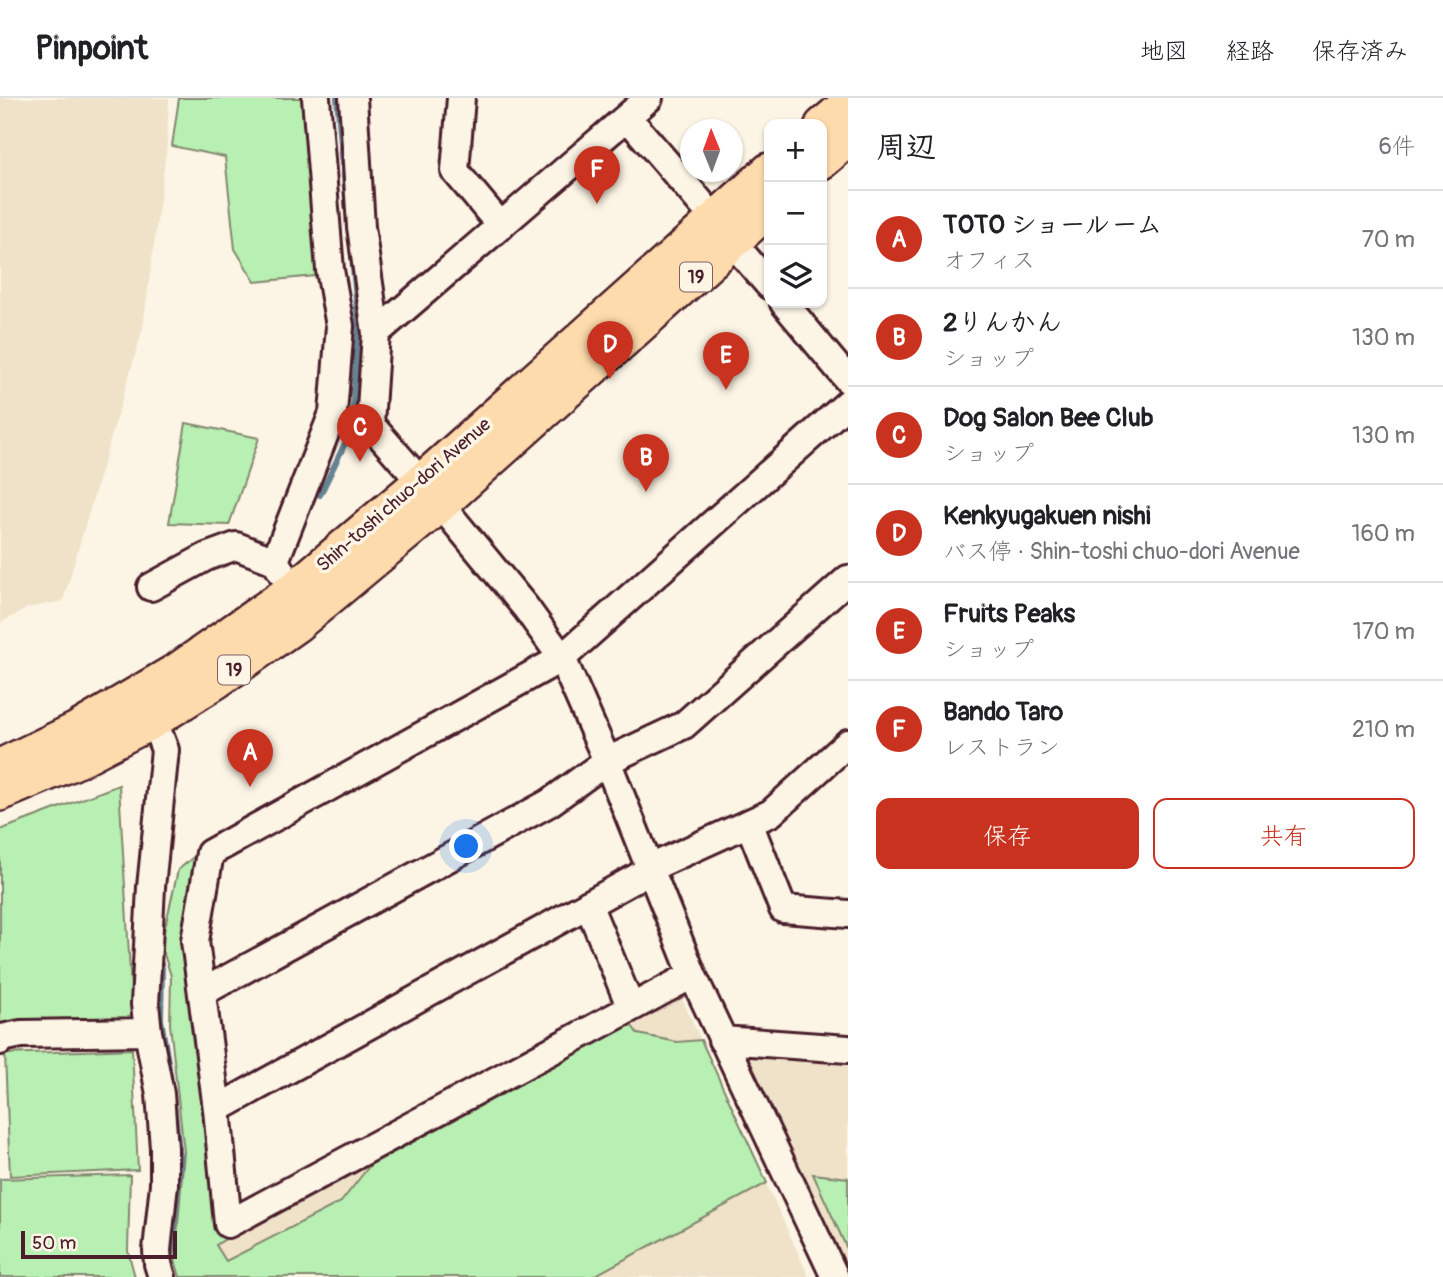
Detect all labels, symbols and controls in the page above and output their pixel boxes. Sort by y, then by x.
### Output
text: Pinpoint [35,28,148,69]
text: 地図 [1140,37,1188,66]
text: 経路 [1226,37,1274,66]
text: 保存済み [1312,37,1408,66]
north arrow [680,119,743,182]
map controls [764,119,827,308]
button: + [764,119,827,182]
text: 周辺 [876,129,936,166]
text: 6件 [1379,132,1415,161]
pin: F [574,146,620,204]
button: − [764,182,827,245]
text: TOTO ショールーム [943,209,1162,241]
text: A [892,225,906,254]
text: 70 m [1362,225,1415,254]
button: layers [764,245,827,308]
text: オフィス [943,246,1035,275]
road number: 19 [680,262,712,292]
text: 2りんかん [943,307,1062,339]
pin: D [587,321,633,379]
text: B [892,323,906,352]
text: 130 m [1352,323,1415,352]
pin: E [703,332,749,390]
text: ショップ [943,344,1034,373]
text: Dog Salon Bee Club [943,402,1154,434]
pin: C [337,404,383,462]
street label: Shin-toshi chuo-dori Avenue [311,412,496,577]
text: C [892,421,906,450]
text: 130 m [1352,421,1415,450]
pin: B [623,434,669,492]
text: ショップ [943,439,1034,468]
text: Kenkyugakuen nishi [943,500,1151,532]
text: D [892,519,906,548]
text: 160 m [1351,519,1415,548]
text: バス停 · Shin-toshi chuo-dori Avenue [943,537,1300,566]
text: Fruits Peaks [943,598,1075,630]
text: E [893,617,905,646]
text: 170 m [1353,617,1415,646]
text: ショップ [943,635,1034,664]
road number: 19 [218,656,250,684]
text: Bando Taro [943,696,1063,728]
text: F [892,715,906,744]
text: 210 m [1352,715,1415,744]
pin: A [227,729,273,787]
text: レストラン [943,733,1060,762]
button: 保存 [876,798,1139,869]
button: 共有 [1153,798,1415,869]
your location [449,829,483,863]
scale bar [21,1228,177,1260]
text: 50 m [32,1231,76,1255]

